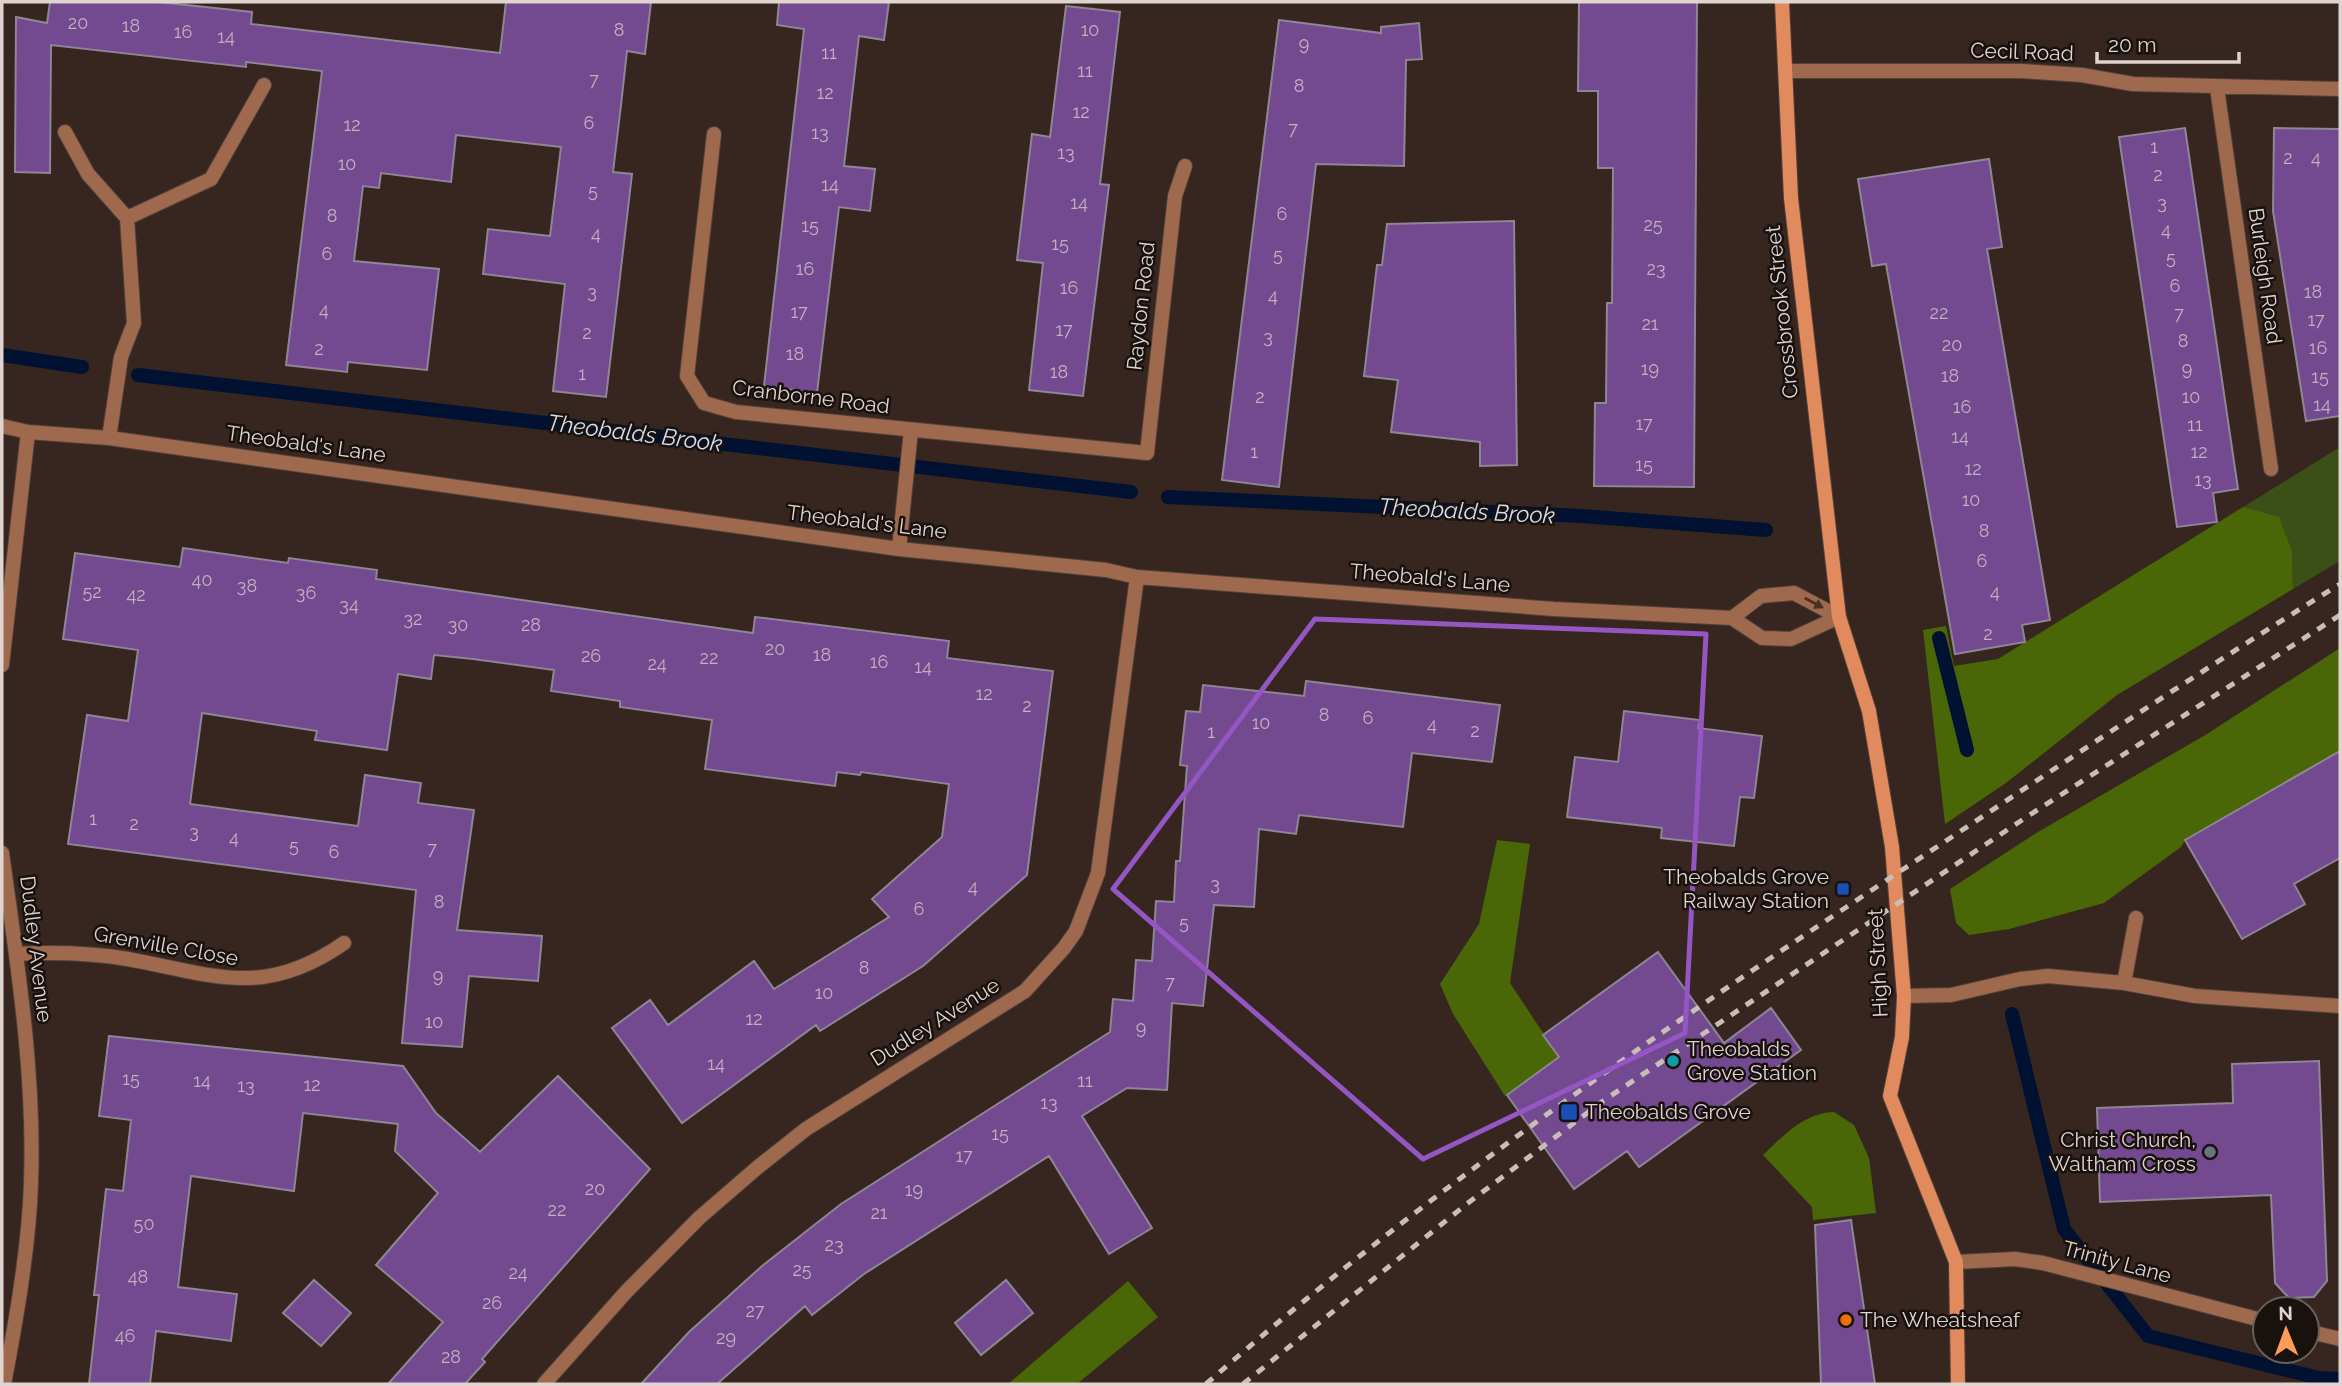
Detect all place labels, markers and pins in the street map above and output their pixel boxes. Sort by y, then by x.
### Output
place label: Theobalds Grove Railway Station [1663,864,1829,913]
marker: Theobalds Grove Railway Station [1835,881,1851,897]
place label: Theobalds Grove Station [1687,1036,1817,1085]
marker: Theobalds Grove Station [1665,1053,1681,1069]
place label: Theobalds Grove [1585,1099,1751,1124]
marker: Theobalds Grove [1559,1102,1579,1122]
place label: Christ Church, Waltham Cross [2048,1127,2196,1176]
marker: Christ Church, Waltham Cross [2202,1144,2218,1160]
place label: The Wheatsheaf [1860,1307,2021,1332]
marker: The Wheatsheaf [1838,1312,1854,1328]

